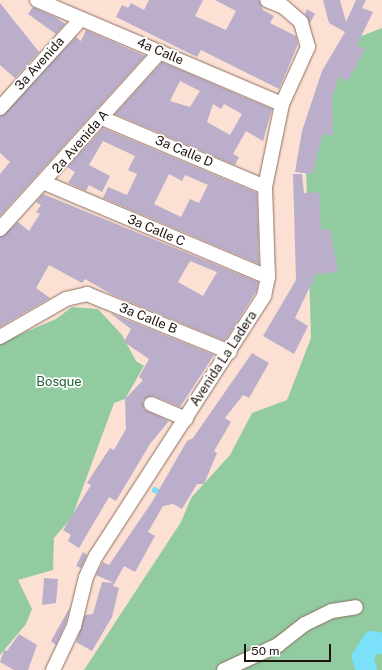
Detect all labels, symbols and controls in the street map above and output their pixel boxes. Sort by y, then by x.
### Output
street label: 3a Avenida [12,34,68,94]
street label: 4a Calle [134,35,186,69]
street label: 2a Avenida A [49,107,113,177]
street label: 3a Calle D [153,133,215,171]
street label: 3a Calle C [125,212,187,250]
street label: 3a Calle B [117,300,179,338]
street label: Avenida La Ladera [187,308,261,410]
park label: Bosque [36,374,82,390]
scale bar [246,636,333,662]
text: 50 m [251,644,279,658]

